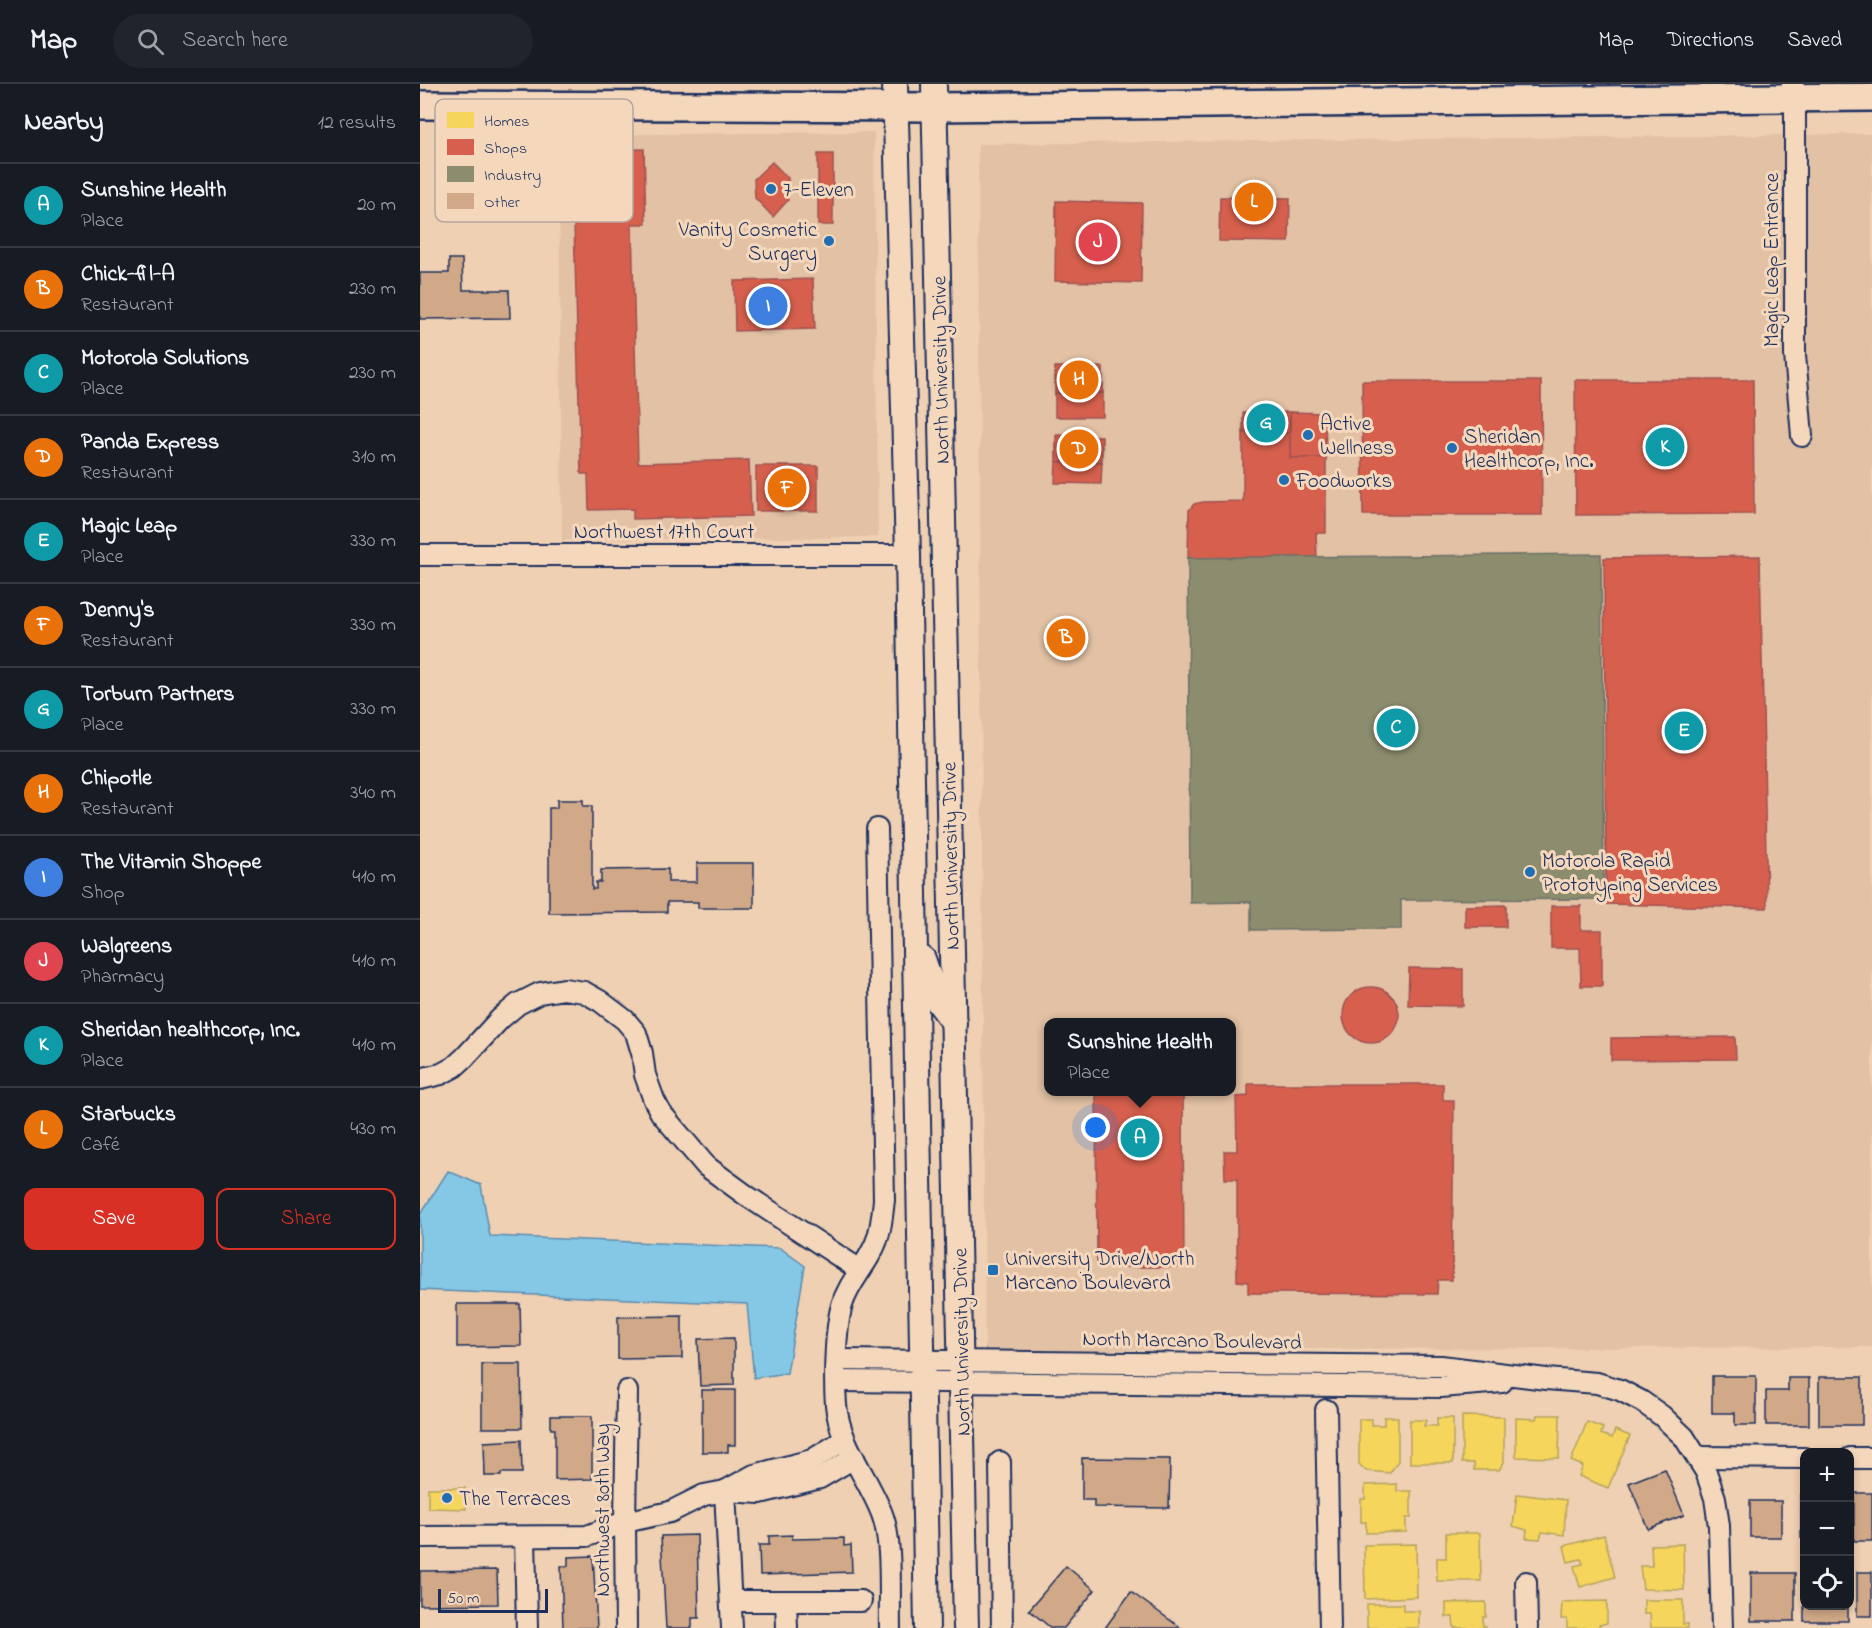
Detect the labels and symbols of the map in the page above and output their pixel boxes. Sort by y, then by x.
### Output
legend [435,99,633,222]
text: Homes [484,110,529,134]
text: Shops [484,137,527,161]
text: Industry [484,164,541,188]
street label: Magic Leap Entrance [1758,172,1790,347]
place label: 7-Eleven [783,176,854,206]
pin: L [1234,180,1274,224]
marker: 7-Eleven [764,182,778,196]
text: Other [484,191,520,215]
place label: Vanity Cosmetic Surgery [678,216,818,272]
pin: J [1078,220,1118,264]
marker: Vanity Cosmetic Surgery [822,234,836,248]
street label: North University Drive [925,275,961,464]
pin: I [748,284,788,328]
pin: H [1060,358,1098,402]
pin: G [1246,400,1286,446]
place label: Active Wellness [1320,410,1394,464]
place label: Sheridan Healthcorp, Inc. [1464,423,1593,477]
pin: K [1646,424,1684,470]
pin: D [1060,426,1098,472]
marker: Active Wellness [1301,428,1315,442]
marker: Sheridan Healthcorp, Inc. [1445,441,1459,455]
pin: F [768,466,806,510]
place label: Foodworks [1295,467,1392,497]
marker: Foodworks [1277,473,1291,487]
street label: Northwest 17th Court [574,518,754,548]
pin: B [1046,616,1086,660]
pin: C [1376,706,1416,750]
pin: E [1664,708,1704,754]
street label: North University Drive [935,761,971,950]
place label: Motorola Rapid Prototyping Services [1542,847,1718,903]
marker: Motorola Rapid Prototyping Services [1523,865,1537,879]
your location [1081,1113,1110,1142]
pin: A [1120,1116,1160,1160]
place label: University Drive/North Marcano Boulevard [1005,1245,1195,1299]
street label: North University Drive [946,1247,982,1436]
marker: University Drive/North Marcano Boulevard [986,1263,1000,1277]
street label: North Marcano Boulevard [1082,1325,1302,1359]
street label: Northwest 80th Way [589,1423,621,1597]
place label: The Terraces [459,1485,571,1515]
marker: The Terraces [440,1491,454,1505]
scale bar [438,1586,548,1614]

